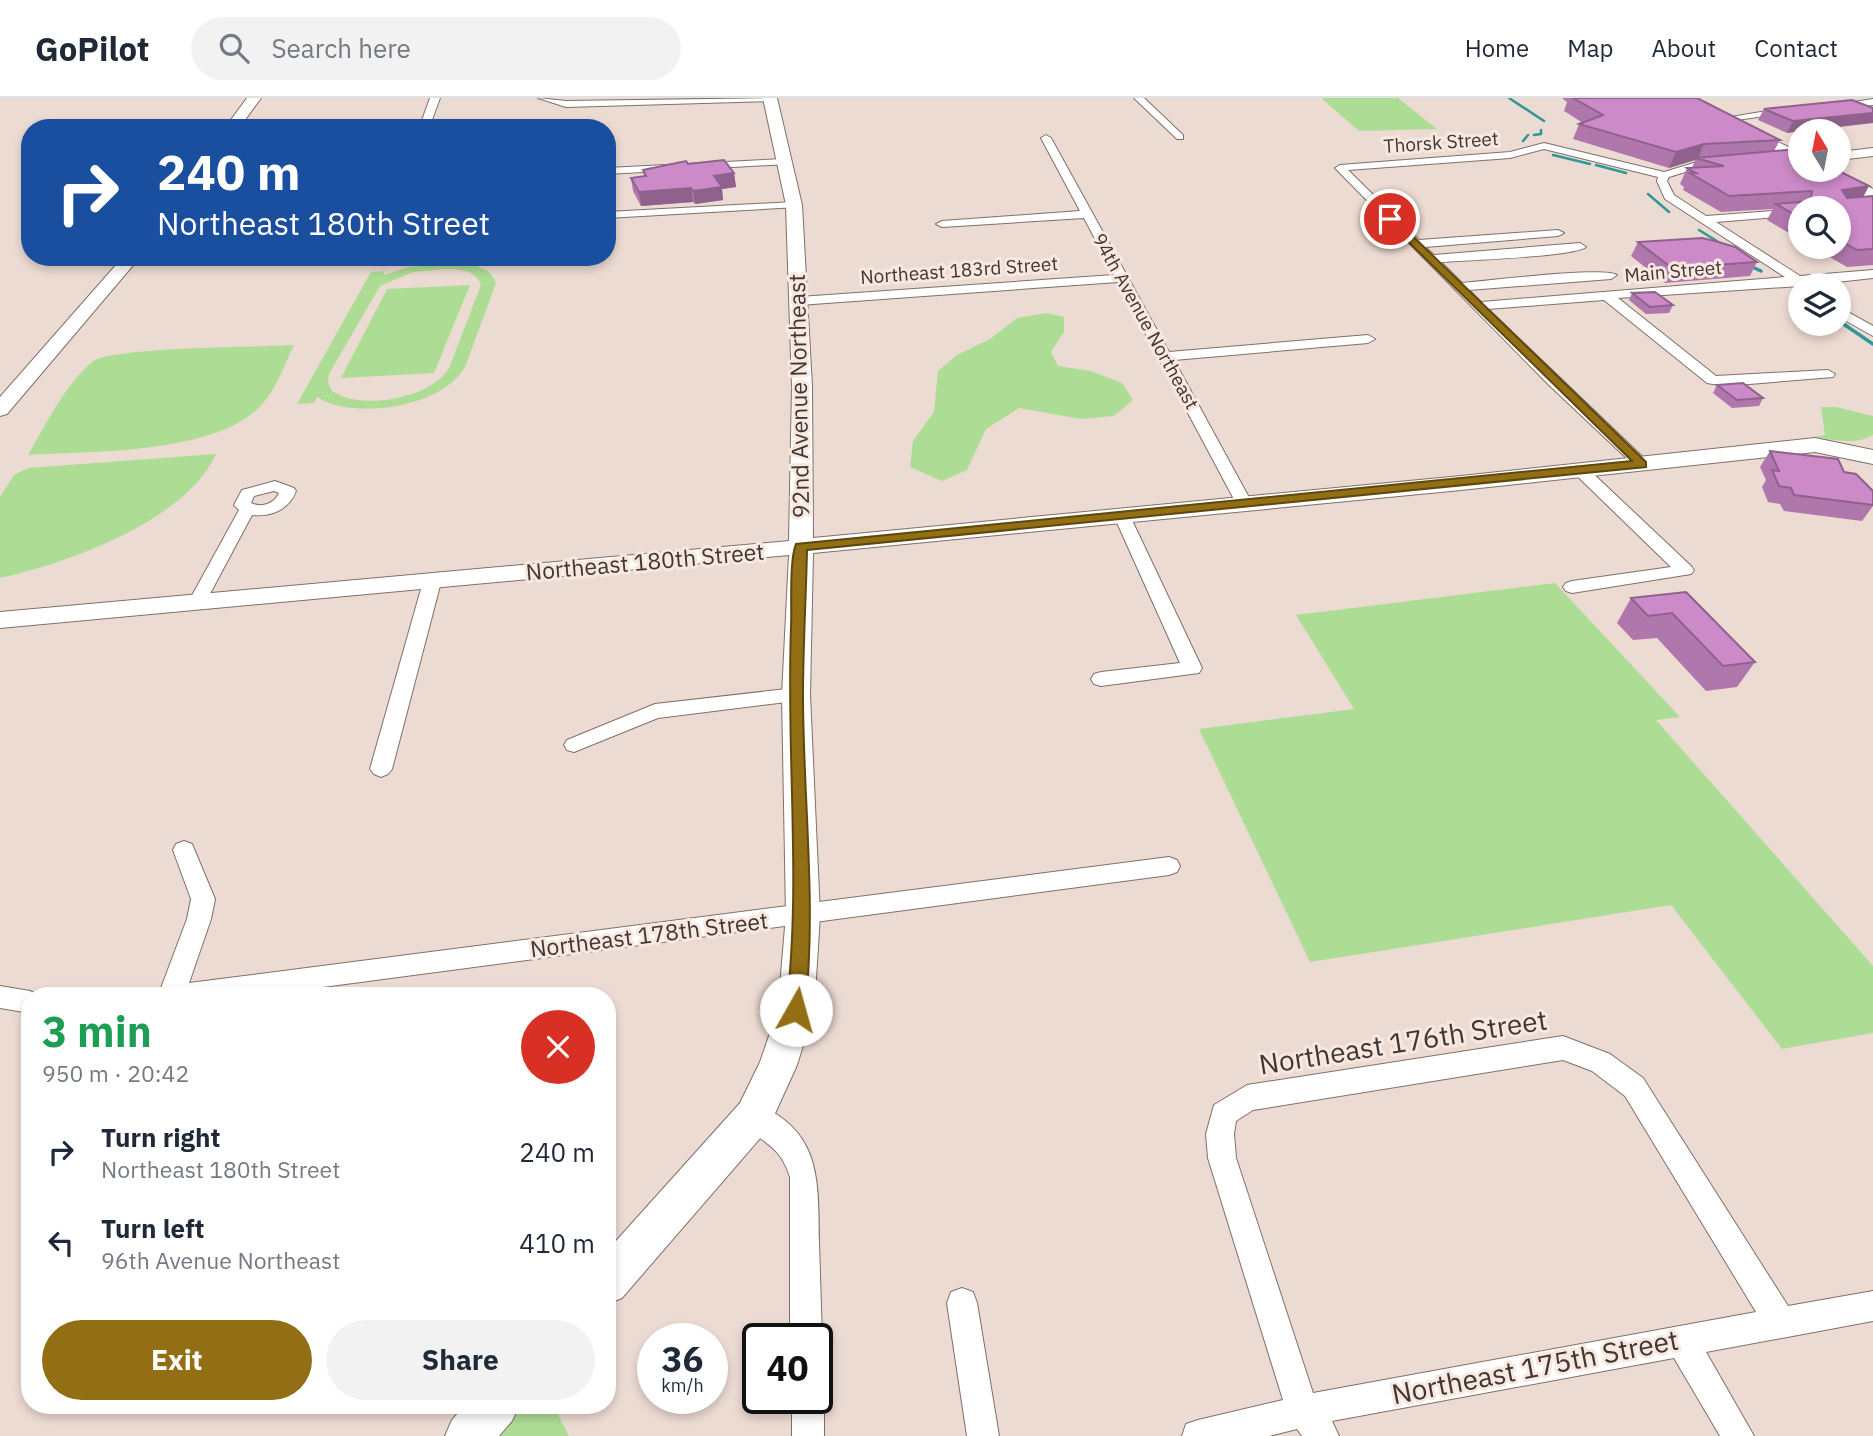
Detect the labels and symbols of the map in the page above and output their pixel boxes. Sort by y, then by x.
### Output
north arrow [1788,119,1852,182]
street label: Thorsk Street [1383,126,1499,158]
pin [1360,189,1420,249]
street label: 94th Avenue Northeast [1088,229,1204,413]
street label: Northeast 183rd Street [859,251,1059,289]
street label: Main Street [1623,255,1723,287]
street label: 92nd Avenue Northeast [781,274,815,519]
street label: Northeast 180th Street [524,536,765,586]
street label: Northeast 178th Street [528,905,769,963]
position arrow [759,973,833,1047]
street label: Northeast 176th Street [1256,1000,1550,1083]
street label: Northeast 175th Street [1388,1321,1681,1412]
speed limit sign: 40 [742,1323,833,1414]

